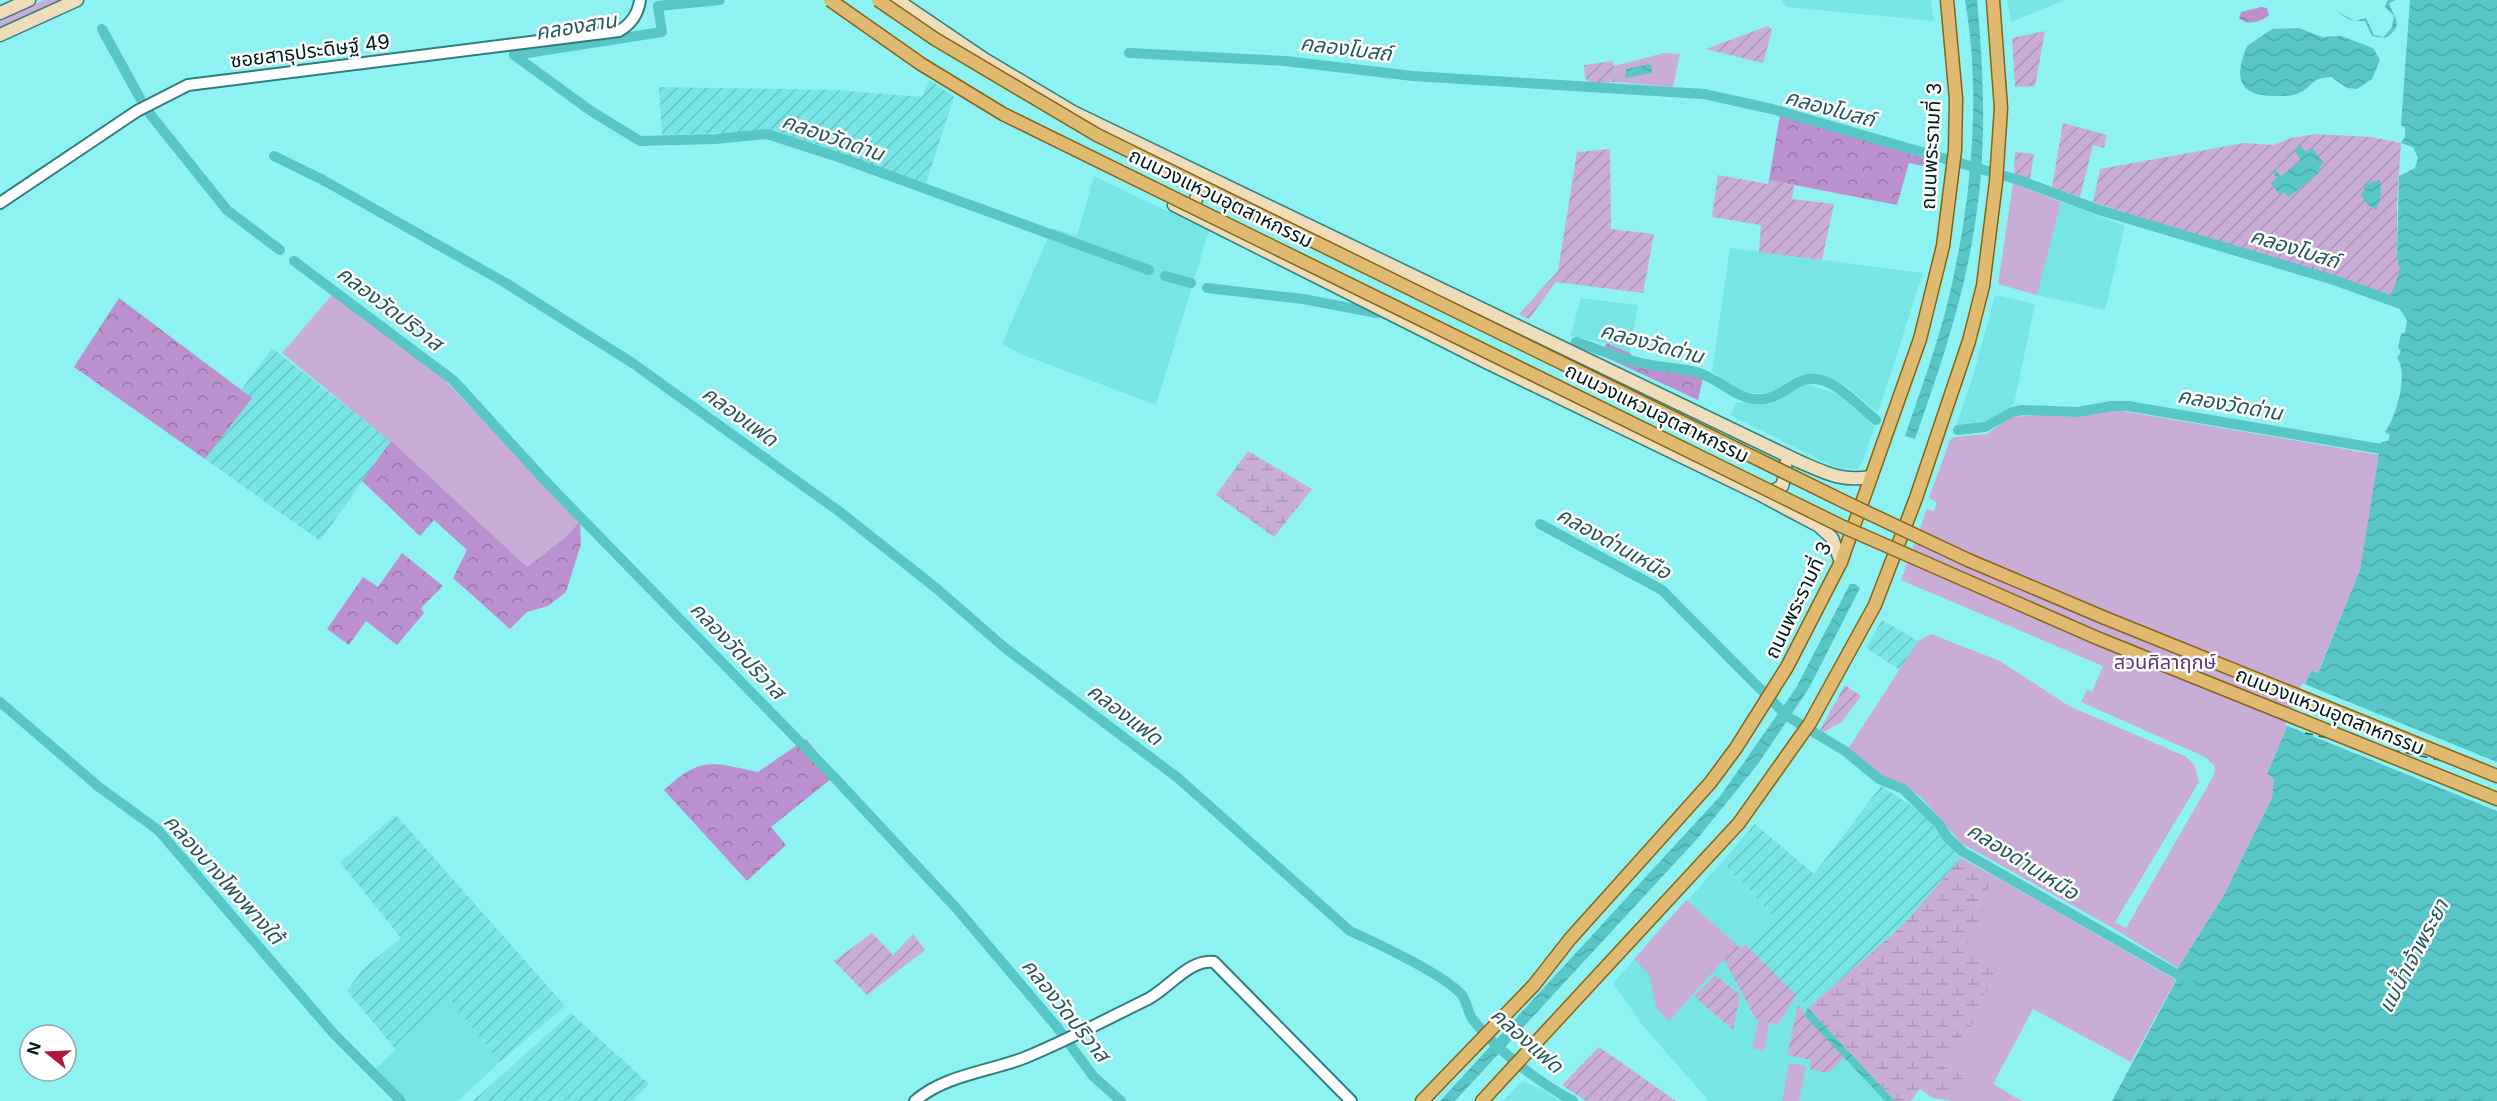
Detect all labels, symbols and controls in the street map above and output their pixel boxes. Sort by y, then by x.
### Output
water label: คลองสาน [534,7,619,45]
street label: ซอยสาธุประดิษฐ์ 49 [229,29,391,73]
water label: คลองโบสถ์ [1299,30,1397,66]
street label: ถนนพระรามที่ 3 [1914,82,1946,210]
water label: คลองโบสถ์ [1782,84,1881,133]
water label: คลองวัดด่าน [779,108,888,166]
street label: ถนนวงแหวนอุตสาหกรรม [1125,143,1317,253]
water label: คลองโบสถ์ [2247,223,2346,275]
water label: คลองวัดปริวาส [332,260,450,357]
water label: คลองวัดด่าน [1598,317,1707,369]
street label: ถนนวงแหวนอุตสาหกรรม [1561,358,1753,468]
water label: คลองแฟด [697,380,783,452]
water label: คลองวัดด่าน [2176,383,2285,426]
water label: คลองด่านเหนือ [1553,502,1676,585]
street label: ถนนพระรามที่ 3 [1758,537,1837,662]
water label: คลองวัดปริวาส [685,596,793,706]
park label: สวนศิลาฤกษ์ [2114,650,2216,674]
street label: ถนนวงแหวนอุตสาหกรรม [2232,662,2428,760]
water label: คลองแฟด [1083,678,1168,751]
water label: คลองบางโพงพางใต้ [159,809,291,951]
water label: คลองด่านเหนือ [1963,817,2084,905]
water label: แม่น้ำเจ้าพระยา [2371,893,2454,1017]
water label: คลองวัดปริวาส [1017,953,1117,1069]
water label: คลองแฟด [1486,1002,1569,1079]
north arrow [18,1023,78,1083]
text: N [22,1039,45,1057]

